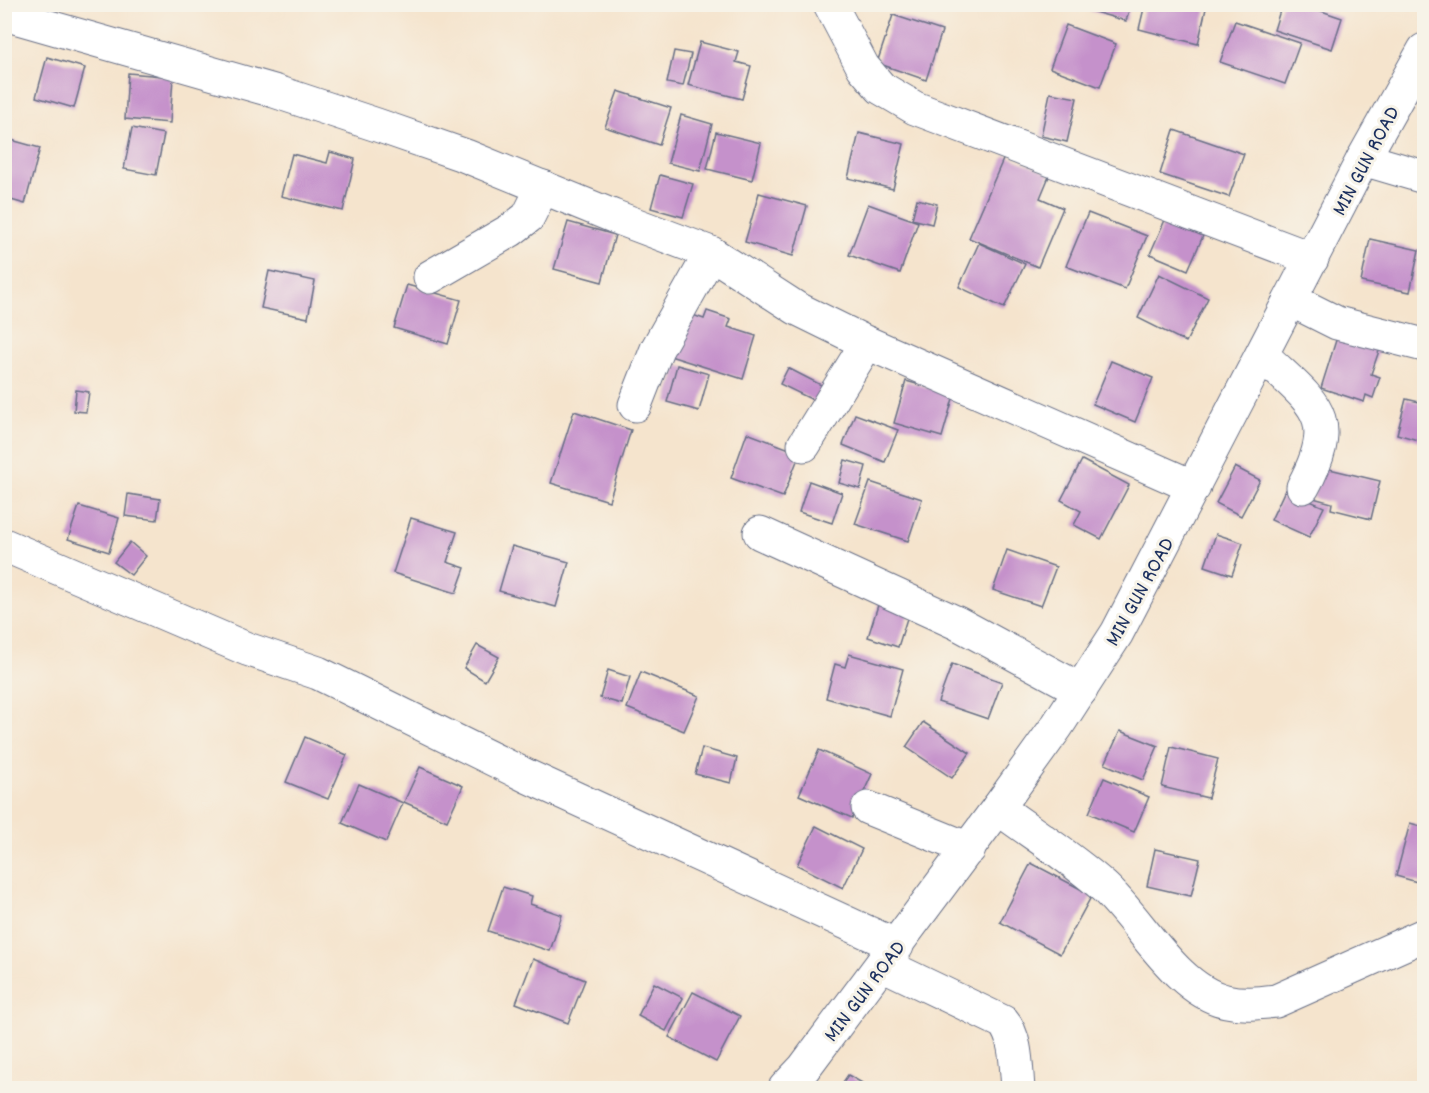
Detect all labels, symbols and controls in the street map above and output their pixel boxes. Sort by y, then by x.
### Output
street label: MIN GUN ROAD [1325,101,1409,222]
street label: MIN GUN ROAD [1098,533,1184,653]
street label: MIN GUN ROAD [817,935,914,1049]

